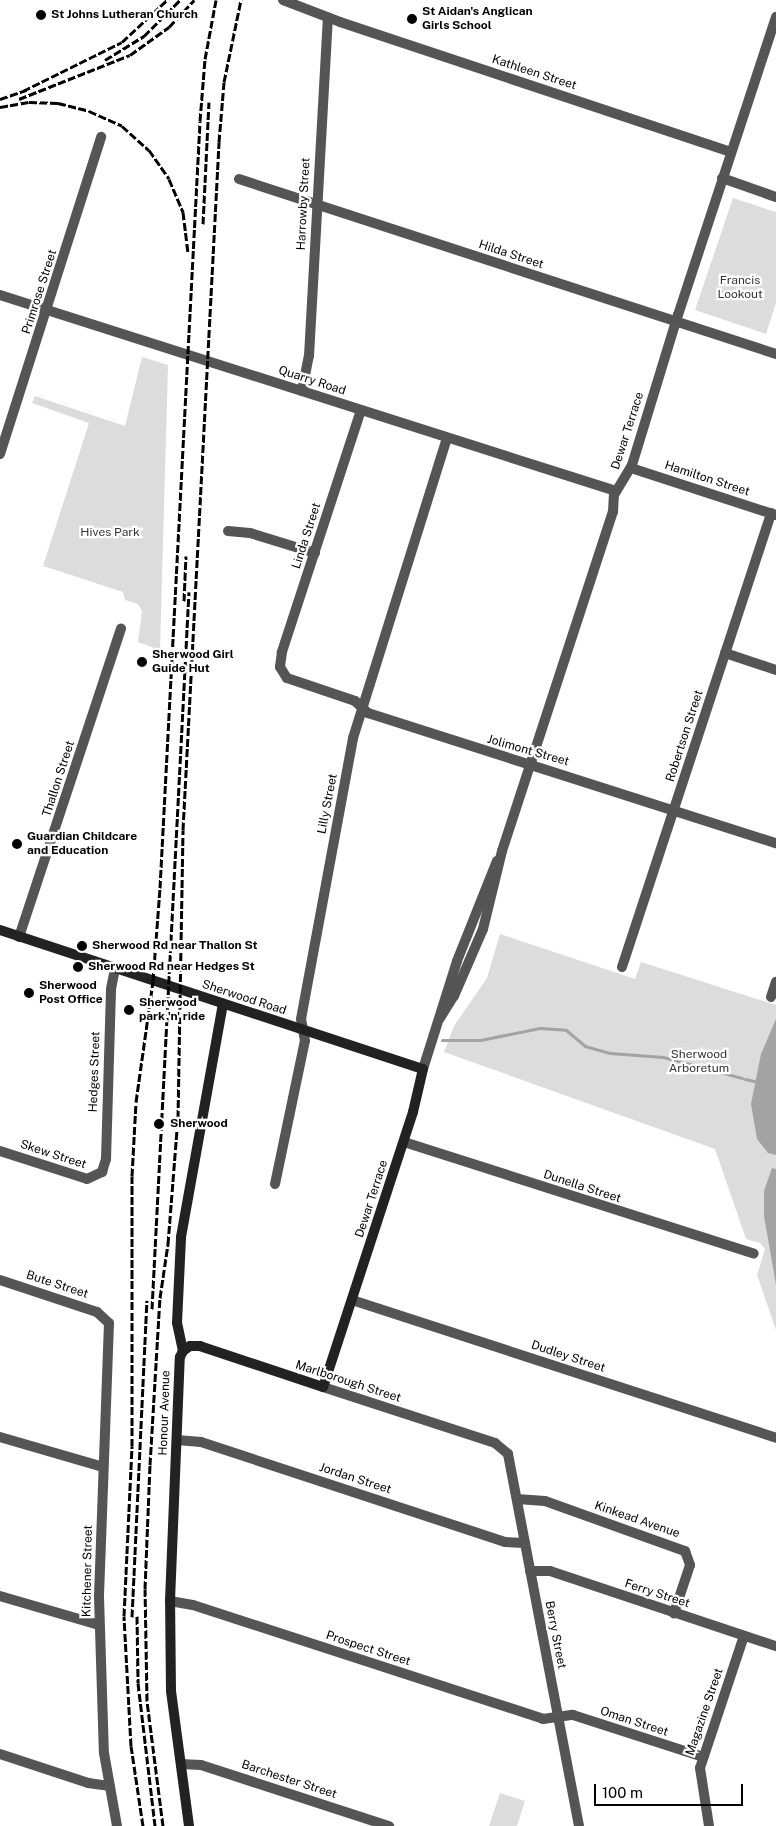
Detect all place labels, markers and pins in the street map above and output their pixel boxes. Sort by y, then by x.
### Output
place label: St Aidan's Anglican Girls School [422,5,533,33]
place label: St Johns Lutheran Church [51,8,198,22]
marker: St Johns Lutheran Church [35,9,47,21]
marker: St Aidan's Anglican Girls School [406,13,418,25]
place label: Sherwood Girl Guide Hut [152,648,234,676]
marker: Sherwood Girl Guide Hut [136,656,148,668]
place label: Guardian Childcare and Education [27,830,137,858]
marker: Guardian Childcare and Education [11,838,23,850]
place label: Sherwood Rd near Thallon St [92,939,258,953]
marker: Sherwood Rd near Thallon St [76,940,88,952]
place label: Sherwood Rd near Hedges St [88,960,255,974]
marker: Sherwood Rd near Hedges St [72,961,84,973]
place label: Sherwood Post Office [39,979,103,1007]
marker: Sherwood Post Office [23,987,35,999]
place label: Sherwood park 'n' ride [139,996,205,1024]
marker: Sherwood park 'n' ride [123,1004,135,1016]
marker: Sherwood [152,1117,166,1131]
place label: Sherwood [170,1117,228,1131]

